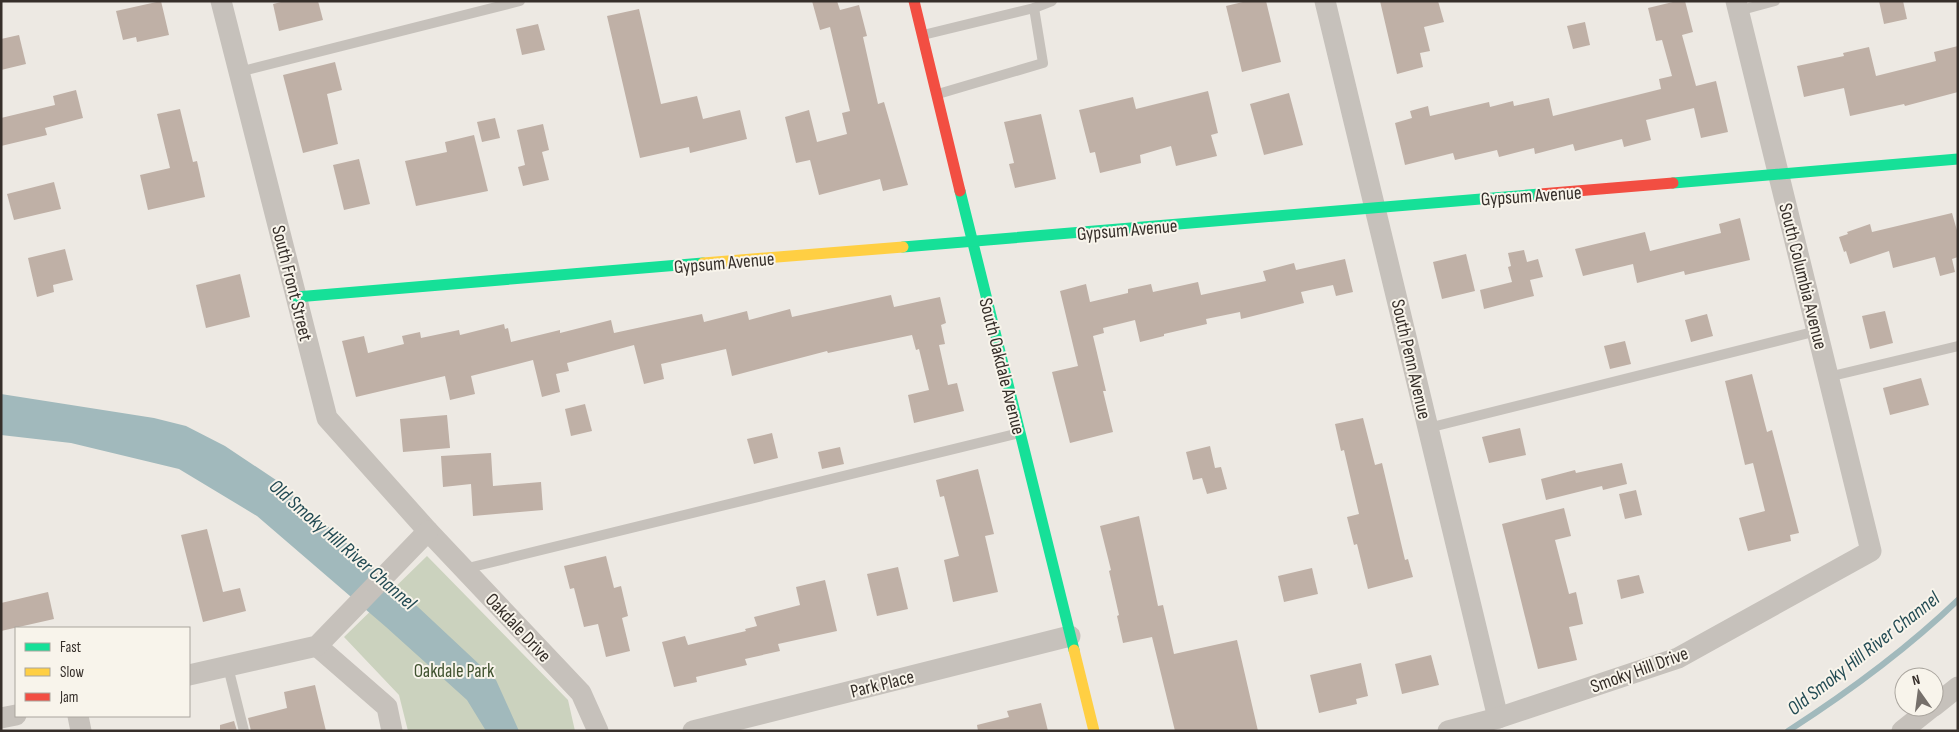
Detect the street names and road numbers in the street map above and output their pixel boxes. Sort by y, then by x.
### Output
street label: Gypsum Avenue [1480,182,1582,211]
street label: South Columbia Avenue [1773,201,1832,352]
street label: Gypsum Avenue [1076,215,1178,246]
street label: South Front Street [266,223,317,344]
street label: Gypsum Avenue [673,248,775,279]
street label: South Oakdale Avenue [973,296,1030,437]
street label: South Penn Avenue [1386,297,1436,422]
street label: Oakdale Drive [480,589,556,667]
street label: Smoky Hill Drive [1588,642,1692,699]
street label: Park Place [848,665,917,703]

